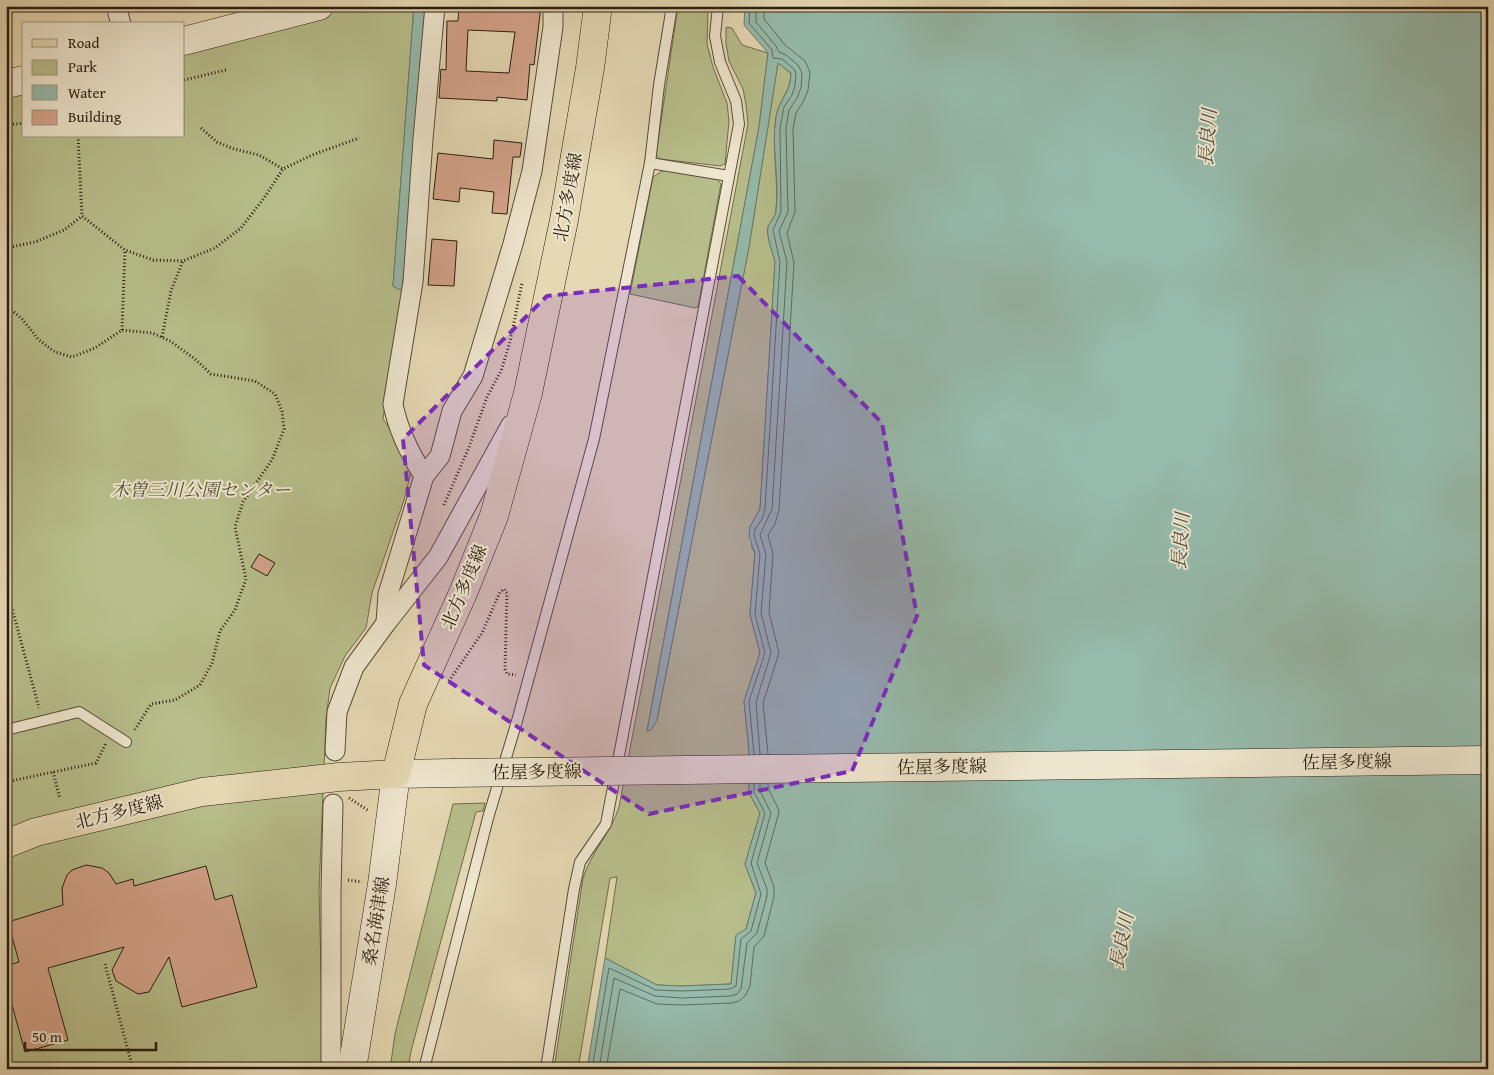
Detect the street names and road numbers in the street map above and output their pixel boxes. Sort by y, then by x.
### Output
street label: 北方多度線 [546,150,589,244]
street label: 北方多度線 [434,540,494,634]
street label: 佐屋多度線 [1302,747,1392,776]
street label: 佐屋多度線 [897,752,987,781]
street label: 佐屋多度線 [492,757,582,786]
street label: 北方多度線 [72,788,166,836]
street label: 桑名海津線 [355,874,396,967]

